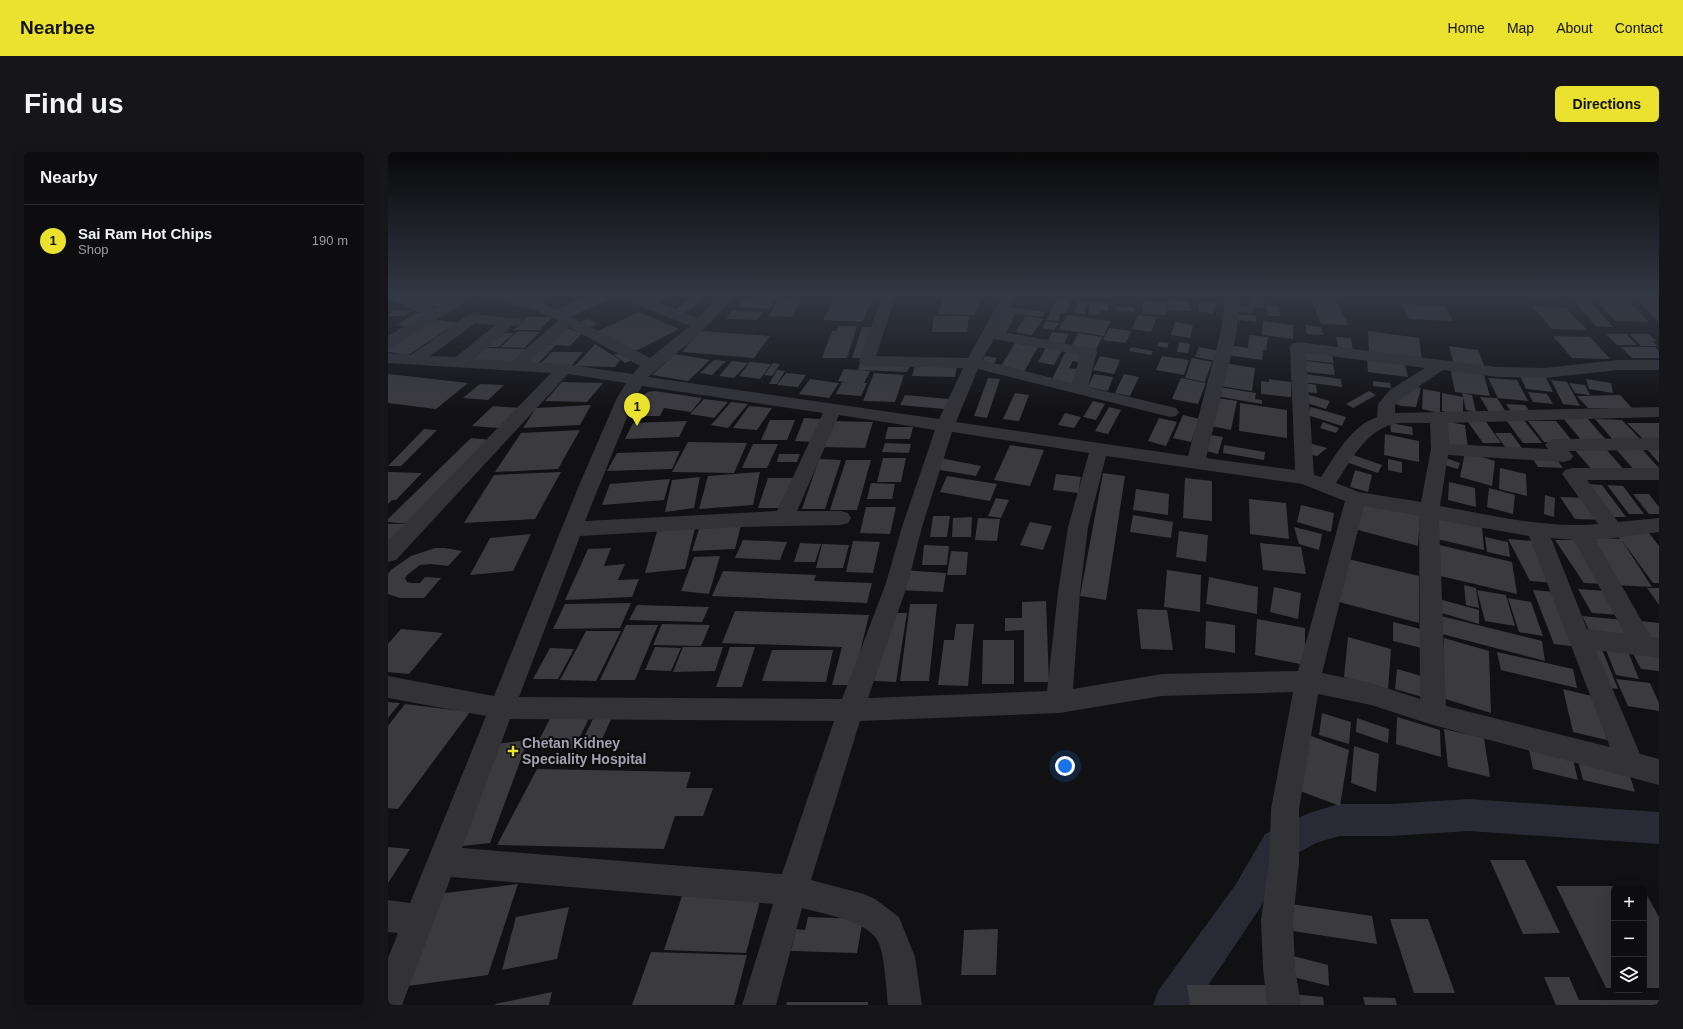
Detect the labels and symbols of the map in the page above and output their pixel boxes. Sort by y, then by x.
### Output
pin: 1 [624,393,650,426]
place label: Chetan Kidney Speciality Hospital [522,735,646,767]
marker: Chetan Kidney Speciality Hospital [507,745,519,757]
your location [1055,756,1075,776]

